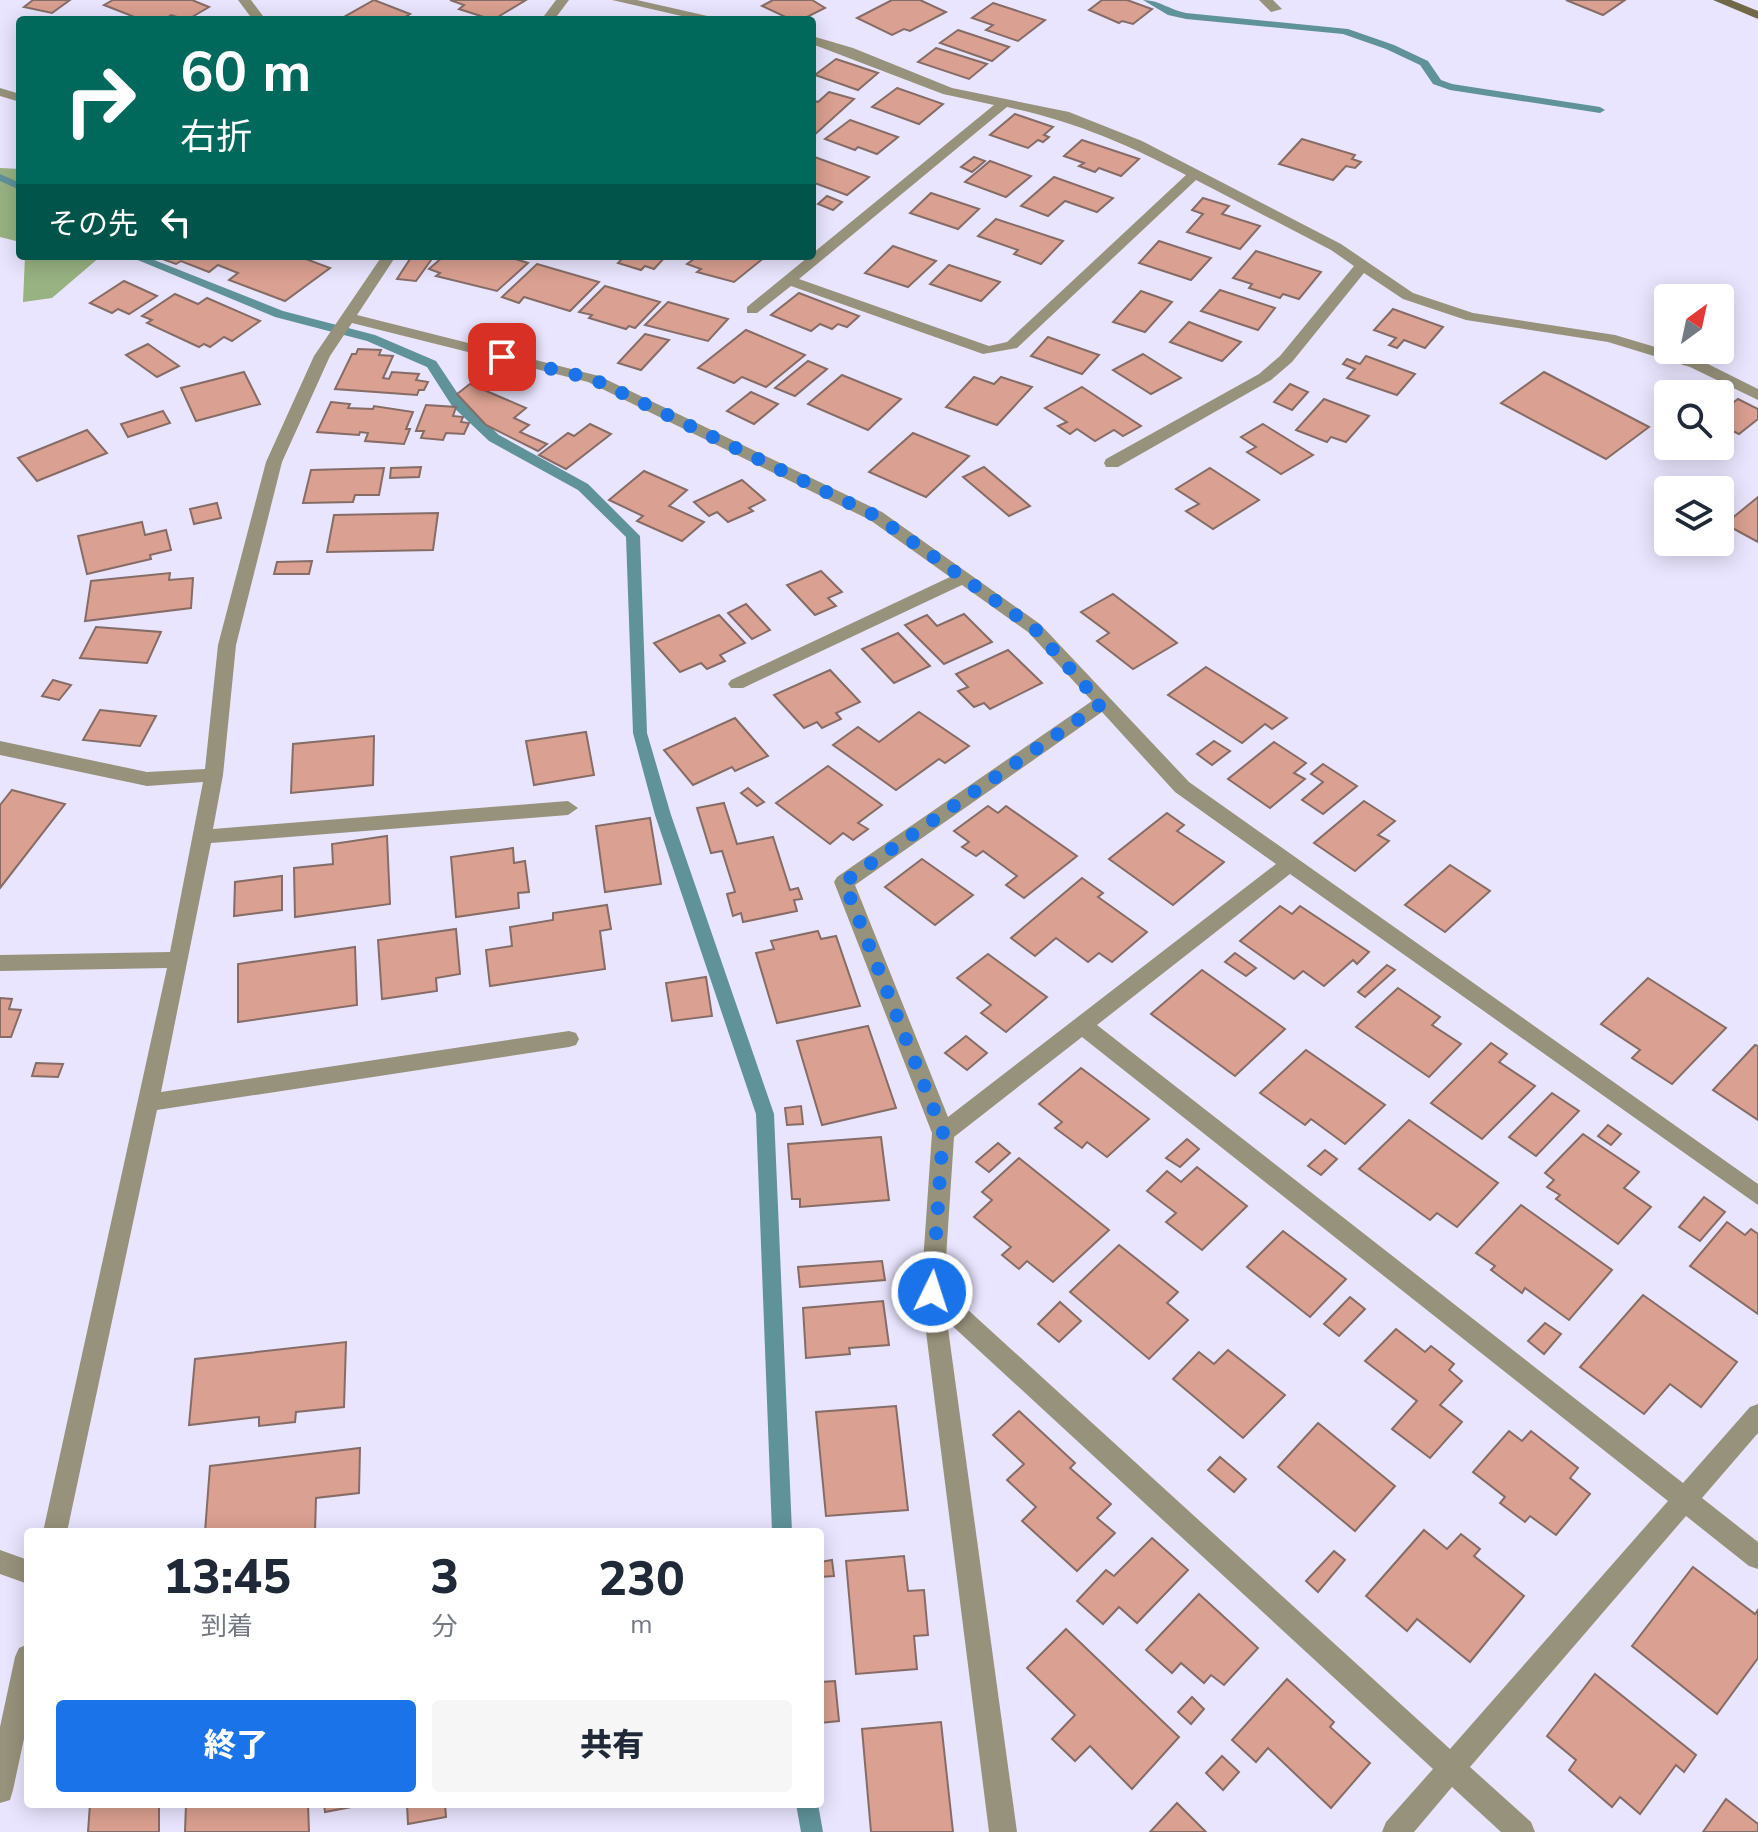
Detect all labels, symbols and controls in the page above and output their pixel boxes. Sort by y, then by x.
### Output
text: 60 m [180,34,311,111]
icon: right [48,48,152,152]
text: 右折 [180,113,252,162]
icon: left [154,200,198,244]
text: その先 [48,204,138,245]
north arrow [1654,284,1734,364]
map controls [1654,284,1734,556]
pin [468,323,536,391]
icon: arrive [480,335,524,379]
button: search [1654,380,1734,460]
button: layers [1654,476,1734,556]
position arrow [890,1250,974,1334]
text: 13:45 [163,1544,291,1610]
text: 3 [430,1544,459,1610]
text: 230 [598,1546,685,1612]
text: m [630,1607,653,1642]
text: 到着 [201,1609,253,1644]
text: 分 [432,1609,458,1644]
button: 終了 [56,1700,416,1792]
button: 共有 [432,1700,792,1792]

